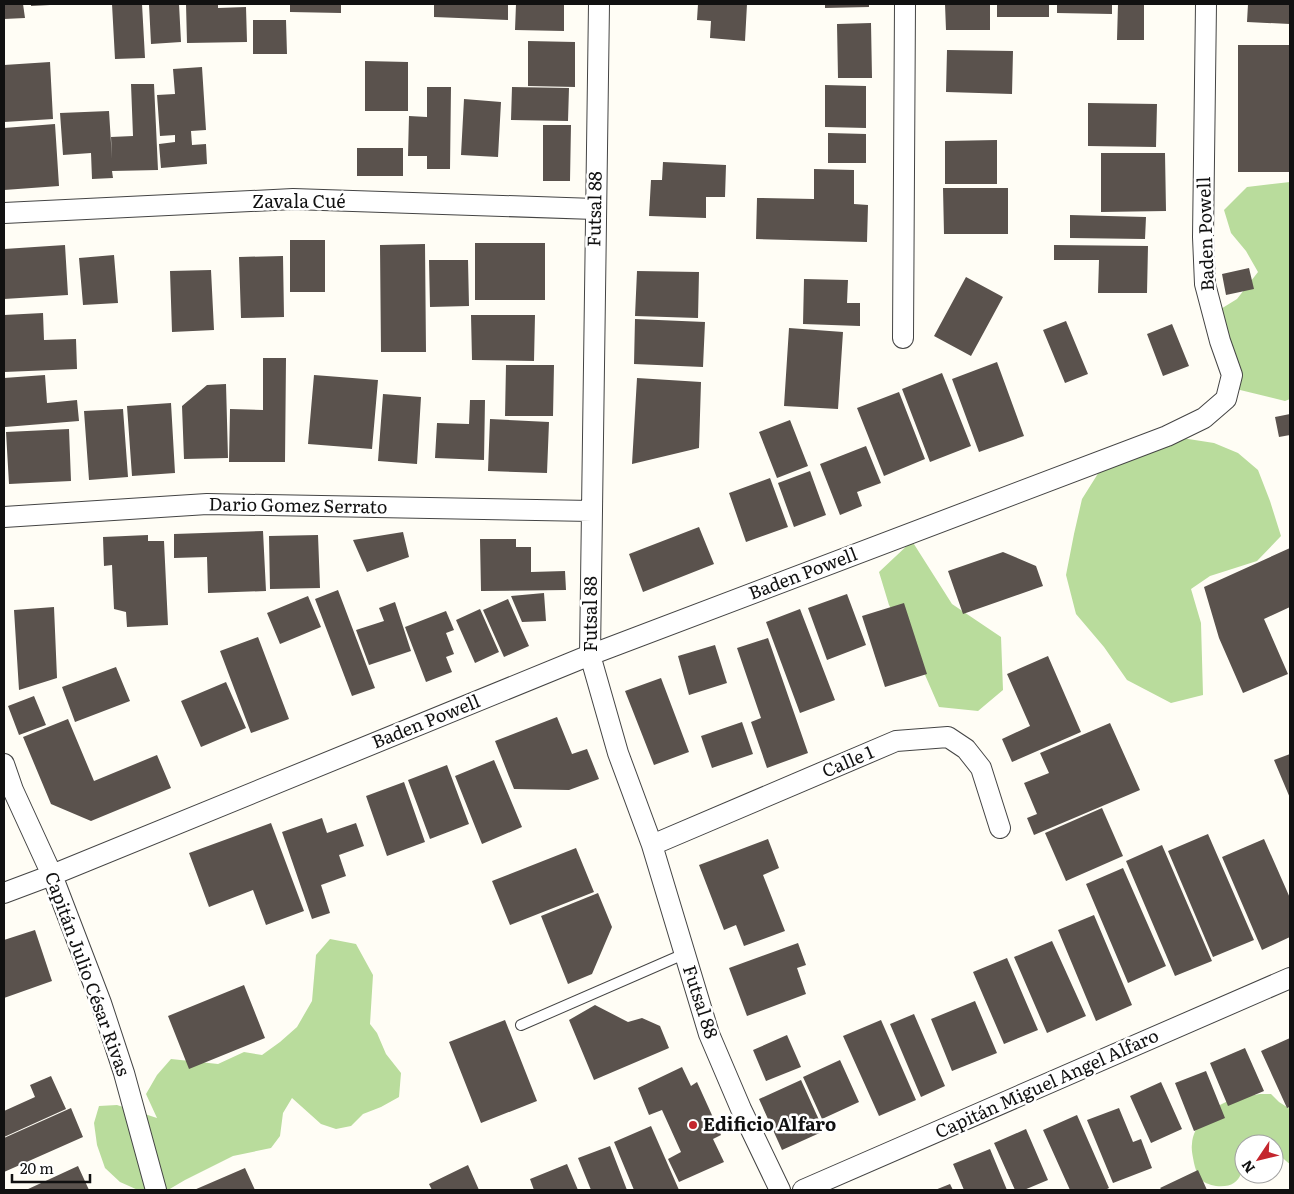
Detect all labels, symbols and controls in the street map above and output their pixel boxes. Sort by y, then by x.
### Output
street label: Futsal 88 [579,171,608,247]
street label: Baden Powell [1189,176,1220,292]
street label: Zavala Cué [252,187,346,214]
street label: Dario Gomez Serrato [208,489,388,520]
street label: Baden Powell [744,539,861,606]
street label: Futsal 88 [576,576,603,652]
street label: Baden Powell [367,687,484,755]
street label: Calle 1 [817,738,878,784]
street label: Capitán Julio César Rivas [39,868,138,1079]
street label: Futsal 88 [677,961,726,1042]
street label: Capitán Miguel Angel Alfaro [930,1021,1163,1144]
place label: Edificio Alfaro [703,1110,836,1137]
marker: Edificio Alfaro [687,1119,699,1131]
north arrow [1234,1134,1284,1184]
scale bar [12,1152,90,1184]
text: 20 m [20,1156,54,1179]
text: N [1236,1156,1259,1178]

